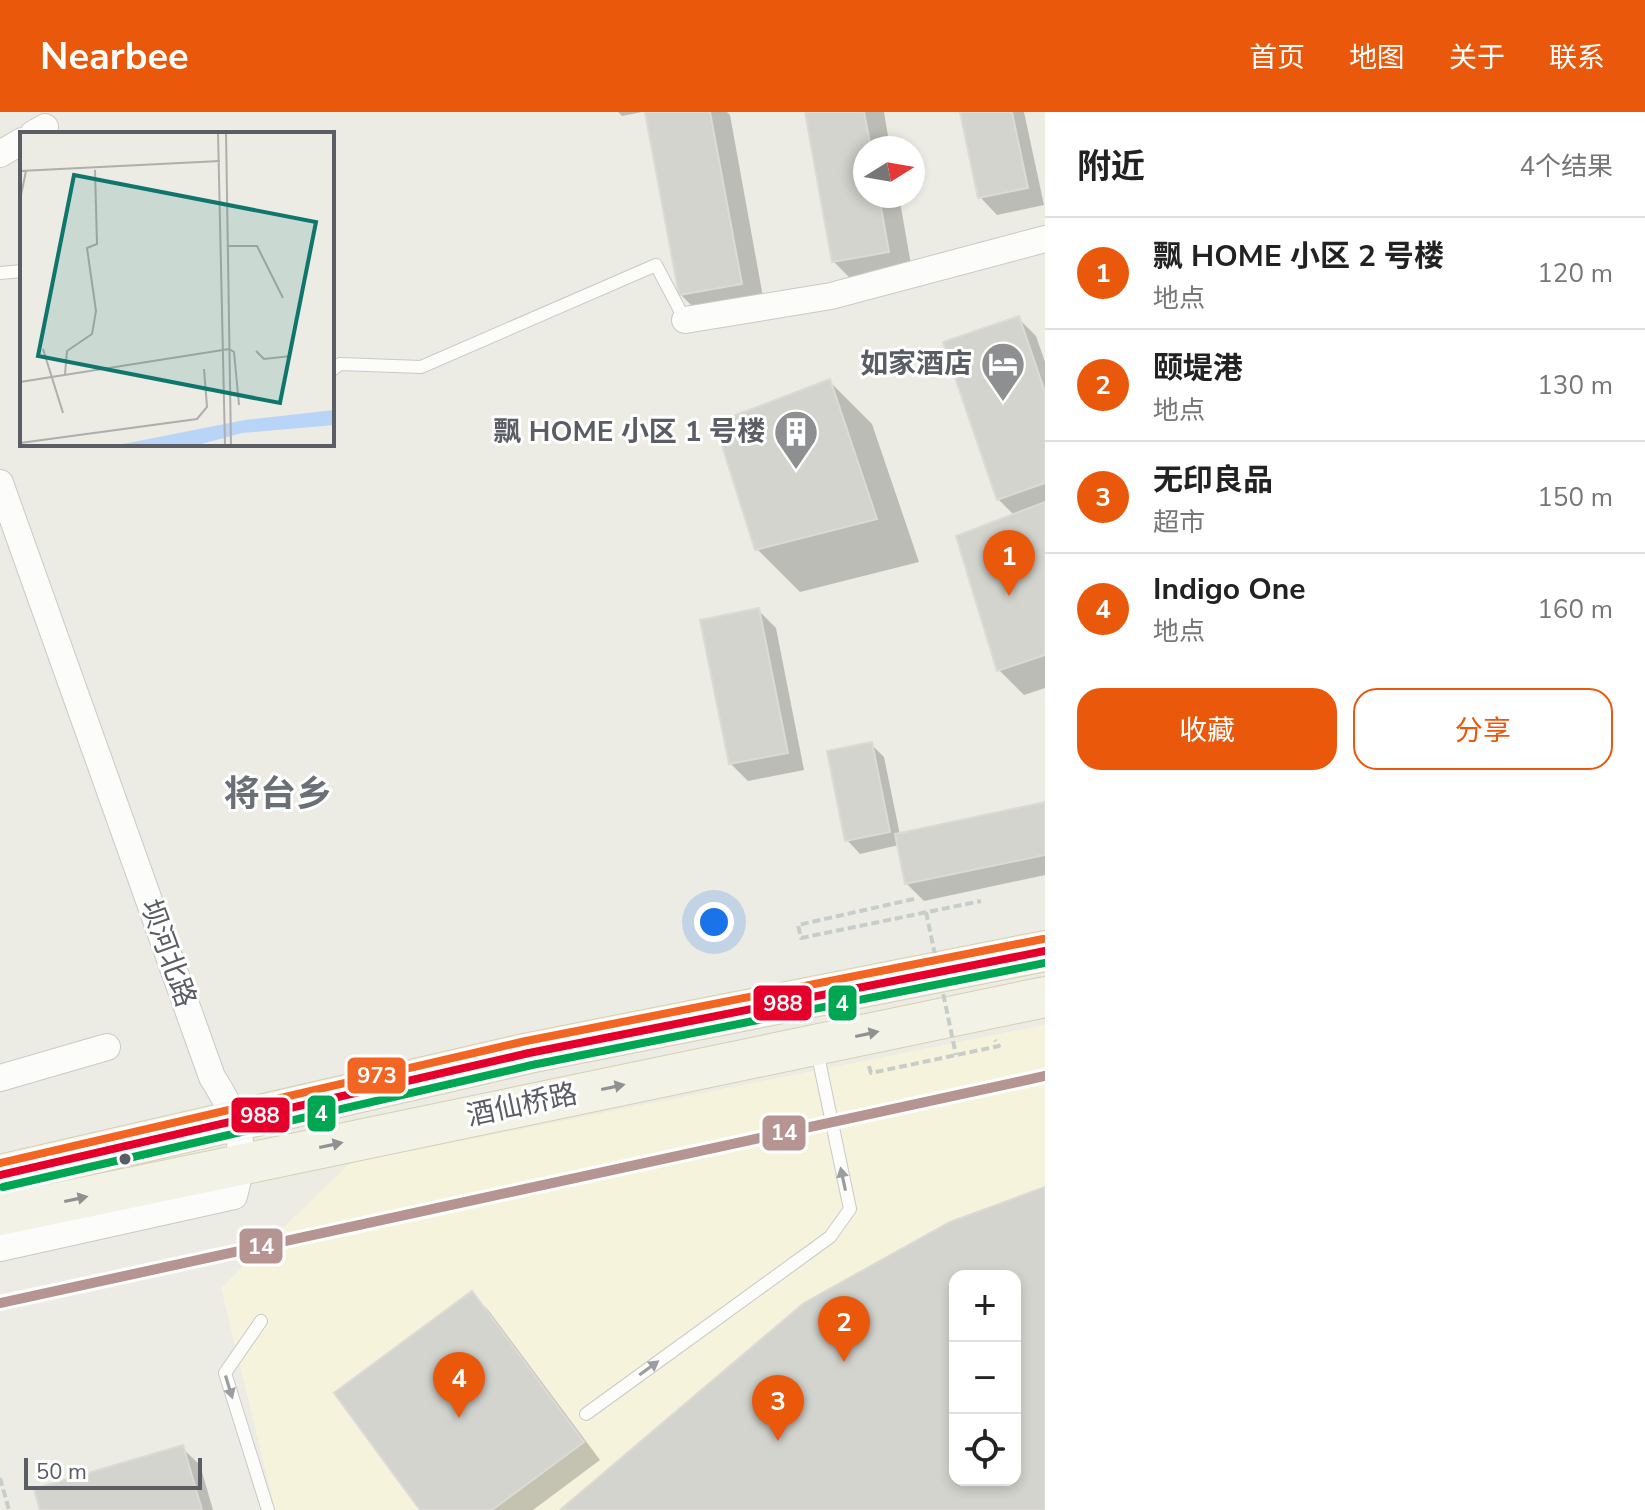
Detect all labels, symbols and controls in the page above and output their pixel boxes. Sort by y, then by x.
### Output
text: Nearbee [40,31,189,82]
text: 首页 [1249,39,1305,77]
text: 地图 [1349,39,1405,77]
text: 关于 [1449,39,1505,77]
text: 联系 [1549,39,1605,77]
inset map [20,132,334,446]
north arrow [853,136,925,208]
text: 附近 [1077,144,1145,190]
text: 4个结果 [1519,149,1613,184]
text: 飘 HOME 小区 2 号楼 [1153,236,1444,277]
text: 1 [1095,256,1111,291]
text: 120 m [1537,256,1613,291]
text: 地点 [1153,281,1205,316]
hotel icon: 如家酒店 [979,340,1027,403]
place label: 如家酒店 [860,345,972,383]
text: 颐堤港 [1153,348,1243,389]
text: 2 [1095,368,1111,403]
text: 130 m [1537,368,1613,403]
text: 地点 [1153,393,1205,428]
building icon: 飘 HOME 小区 1 号楼 [772,408,820,471]
place label: 飘 HOME 小区 1 号楼 [493,413,765,451]
text: 无印良品 [1153,460,1273,501]
text: 3 [1095,480,1111,515]
text: 150 m [1537,480,1613,515]
text: 超市 [1153,505,1205,540]
pin: 1 [983,530,1035,596]
text: Indigo One [1153,569,1306,610]
text: 4 [1095,592,1111,627]
text: 160 m [1537,592,1613,627]
text: 地点 [1153,614,1205,649]
button: 收藏 [1077,688,1337,770]
button: 分享 [1353,688,1613,770]
district label: 将台乡 [224,770,332,819]
street label: 坝河北路 [131,894,205,1012]
your location [694,902,734,942]
line badge: 988 [752,984,813,1022]
line badge: 4 [827,984,858,1022]
text: 988 [763,989,803,1019]
text: 4 [835,989,849,1019]
one-way arrow [855,1027,880,1040]
line badge: 973 [346,1056,407,1095]
text: 973 [357,1061,397,1091]
street label: 酒仙桥路 [463,1075,581,1135]
one-way arrow [600,1080,625,1092]
line badge: 4 [306,1094,337,1133]
line badge: 988 [230,1096,291,1134]
text: 4 [314,1099,328,1129]
text: 988 [240,1101,280,1131]
line badge: 14 [761,1114,807,1152]
text: 14 [771,1118,797,1148]
one-way arrow [318,1138,343,1151]
unlabelled marker [117,1151,133,1167]
one-way arrow [837,1167,849,1192]
one-way arrow [64,1192,89,1205]
line badge: 14 [238,1227,284,1265]
text: 14 [248,1232,274,1262]
map controls [949,1270,1021,1486]
button: + [949,1270,1021,1342]
pin: 2 [818,1296,870,1362]
button: − [949,1342,1021,1414]
pin: 4 [433,1352,485,1418]
one-way arrow [639,1361,660,1376]
one-way arrow [223,1375,236,1399]
pin: 3 [752,1375,804,1441]
button: locate [949,1414,1021,1486]
scale bar [24,1454,202,1490]
text: 50 m [36,1457,87,1487]

